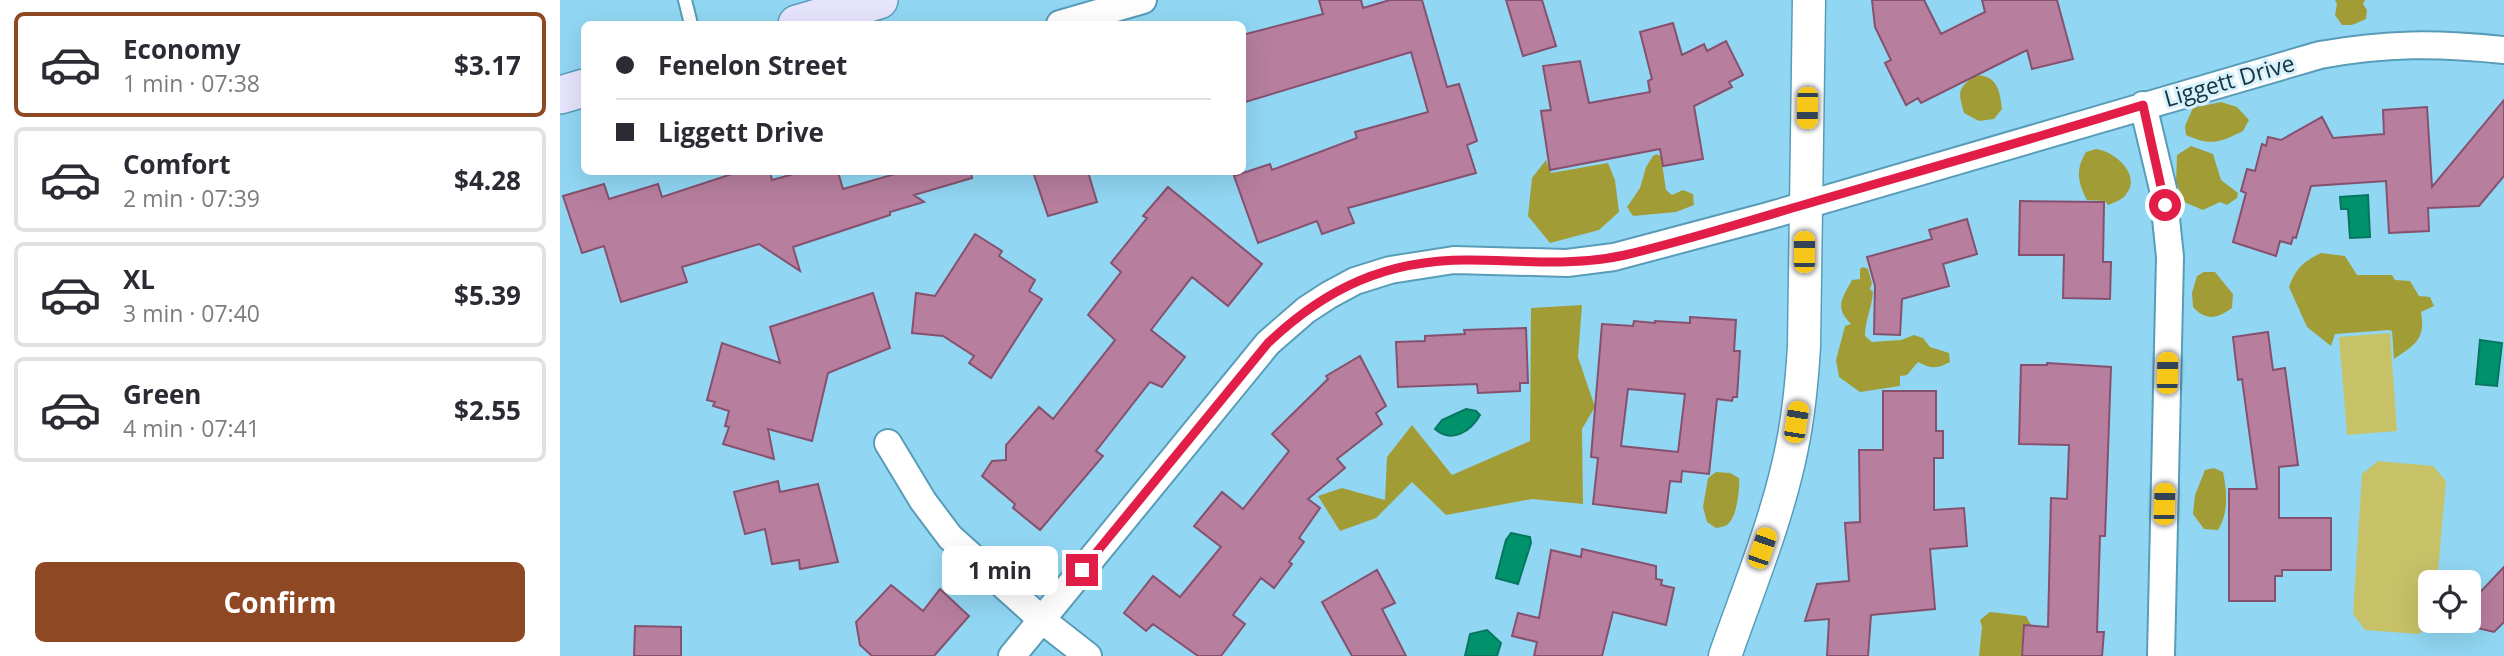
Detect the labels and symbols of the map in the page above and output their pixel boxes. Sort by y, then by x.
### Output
street label: Liggett Drive [2160,46,2298,114]
car [1797,87,1818,129]
route start [2149,189,2181,221]
car [1794,231,1815,273]
car [2157,352,2178,394]
car [1783,400,1810,444]
car [2153,483,2176,525]
car [1746,525,1779,571]
callout: 1 min [942,546,1058,594]
route end [1066,554,1098,586]

